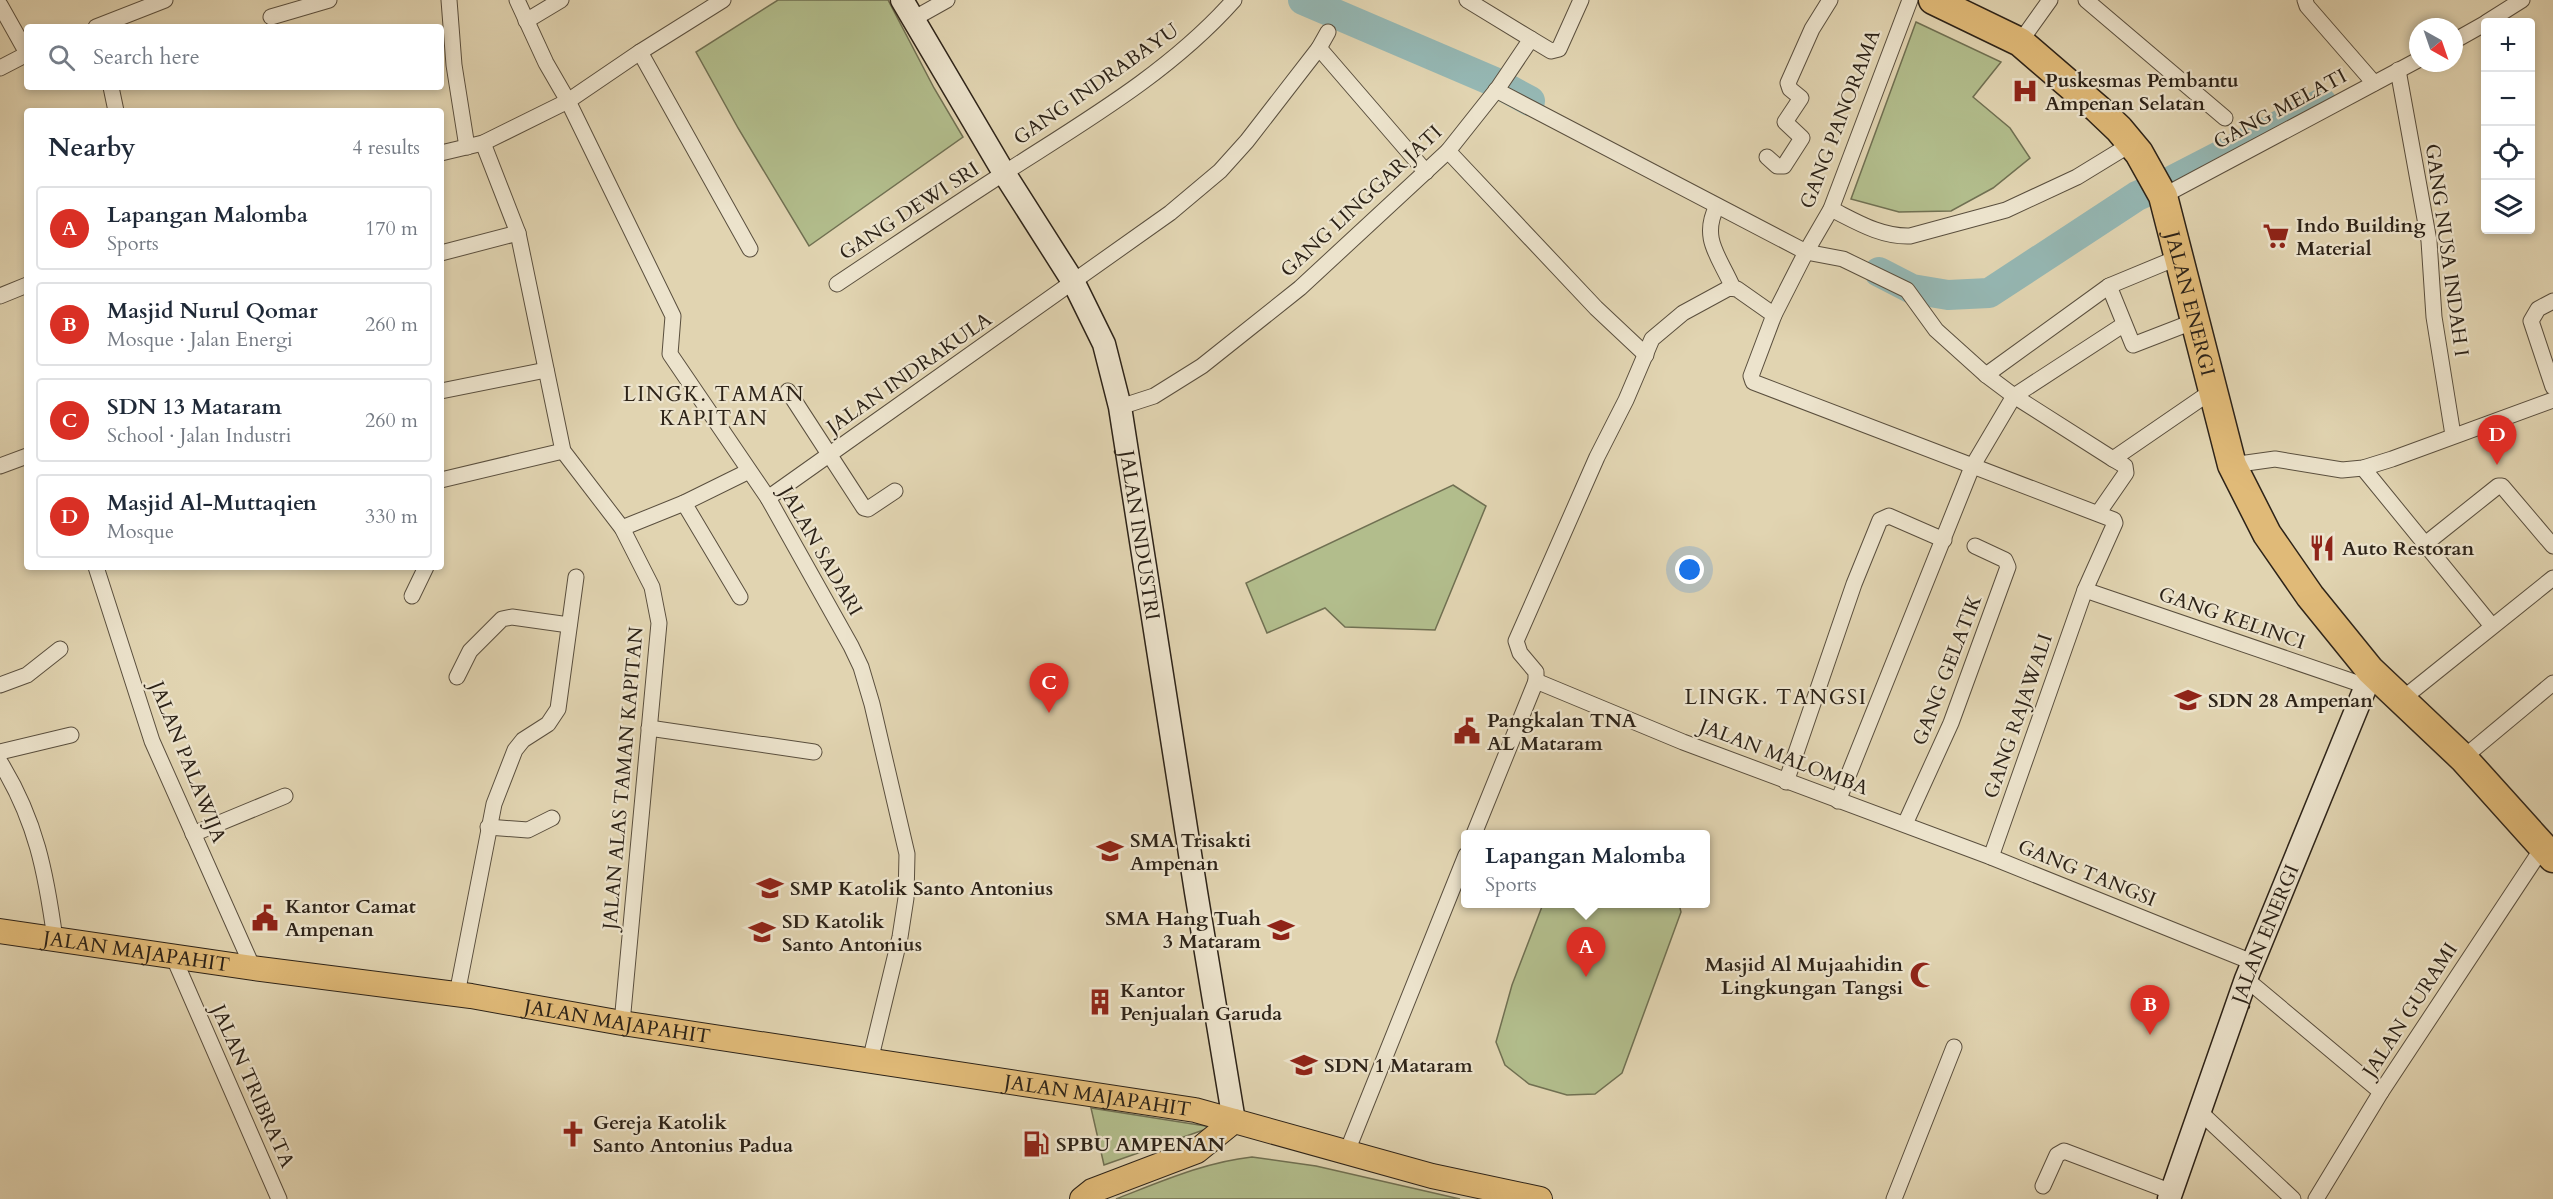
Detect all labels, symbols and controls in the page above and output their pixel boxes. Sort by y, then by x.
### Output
street label: GANG INDRABAYU [1008,16,1184,151]
north arrow [2409,18,2463,72]
map controls [2481,18,2535,234]
button: + [2481,18,2535,72]
search box [24,24,444,90]
street label: GANG PANORAMA [1793,25,1887,212]
icon: search [45,41,78,74]
text: Search here [93,42,200,72]
street label: GANG MELATI [2209,62,2351,156]
place label: Puskesmas Pembantu Ampenan Selatan [2045,67,2239,117]
button: − [2481,72,2535,126]
hospital icon: Puskesmas Pembantu Ampenan Selatan [2010,76,2040,106]
street label: GANG LINGGAR JATI [1274,119,1448,283]
button: locate [2481,126,2535,180]
text: Nearby [48,130,136,165]
text: 4 results [352,134,420,161]
street label: GANG NUSA INDAH I [2419,142,2475,358]
street label: GANG DEWI SRI [834,156,984,266]
button: layers [2481,180,2535,234]
text: Lapangan Malomba [107,200,308,230]
place label: Indo Building Material [2296,212,2425,262]
text: A [62,215,77,242]
text: 170 m [365,215,418,242]
supermarket icon: Indo Building Material [2261,221,2291,251]
street label: JALAN ENERGI [2158,226,2222,379]
text: Sports [107,230,159,257]
text: Masjid Nurul Qomar [107,296,318,326]
street label: JALAN INDRAKULA [819,305,997,442]
text: B [62,311,77,338]
text: 260 m [365,311,418,338]
text: Mosque · Jalan Energi [107,326,293,353]
district label: LINGK. TAMAN KAPITAN [623,380,805,433]
text: SDN 13 Mataram [107,392,282,422]
text: C [62,407,77,434]
text: 260 m [365,407,418,434]
pin: D [2478,416,2516,465]
text: School · Jalan Industri [107,422,291,449]
street label: JALAN INDUSTRI [1113,445,1167,622]
street label: JALAN SADARI [772,479,869,621]
text: Masjid Al-Muttaqien [107,488,317,518]
text: D [61,503,78,530]
text: 330 m [365,503,418,530]
text: Mosque [107,518,174,545]
restaurant icon: Auto Restoran [2307,533,2337,563]
place label: Auto Restoran [2342,535,2474,562]
your location [1675,555,1704,584]
street label: GANG KELINCI [2155,580,2309,656]
street label: GANG GELATIK [1906,591,1988,749]
street label: JALAN ALAS TAMAN KAPITAN [596,625,650,934]
street label: GANG RAJAWALI [1977,630,2059,802]
pin: C [1030,664,1068,713]
street label: JALAN PALAWIJA [142,674,233,848]
district label: LINGK. TANGSI [1684,683,1868,712]
school or university icon: SDN 28 Ampenan [2173,685,2203,715]
place label: SDN 28 Ampenan [2208,687,2373,714]
place label: Pangkalan TNA AL Mataram [1487,707,1636,757]
street label: JALAN MALOMBA [1693,711,1873,802]
public building icon: Pangkalan TNA AL Mataram [1452,716,1482,746]
place label: SMA Trisakti Ampenan [1130,827,1251,877]
popup [1461,830,1710,908]
street label: GANG TANGSI [2014,833,2160,913]
school or university icon: SMA Trisakti Ampenan [1095,836,1125,866]
text: Lapangan Malomba [1485,841,1686,871]
street label: JALAN ENERGI [2224,860,2305,1010]
text: Sports [1485,871,1537,898]
school or university icon: SMP Katolik Santo Antonius [755,873,785,903]
place label: SMP Katolik Santo Antonius [790,875,1053,902]
place label: Kantor Camat Ampenan [285,893,416,943]
public building icon: Kantor Camat Ampenan [250,903,280,933]
place label: SMA Hang Tuah 3 Mataram [1105,905,1262,955]
place label: SD Katolik Santo Antonius [782,908,922,958]
school or university icon: SMA Hang Tuah 3 Mataram [1266,915,1296,945]
school or university icon: SD Katolik Santo Antonius [747,917,777,947]
street label: JALAN MAJAPAHIT [39,924,232,978]
pin: A [1566,928,1606,977]
street label: JALAN GURAMI [2355,937,2464,1085]
place label: Masjid Al Mujaahidin Lingkungan Tangsi [1705,951,1903,1001]
mosque icon: Masjid Al Mujaahidin Lingkungan Tangsi [1908,960,1938,990]
place label: Kantor Penjualan Garuda [1120,977,1282,1027]
pin: B [2130,986,2170,1035]
building icon: Kantor Penjualan Garuda [1085,987,1115,1017]
street label: JALAN MAJAPAHIT [519,992,713,1050]
street label: JALAN TRIBRATA [204,998,301,1172]
school or university icon: SDN 1 Mataram [1289,1050,1319,1080]
place label: SDN 1 Mataram [1324,1052,1473,1079]
street label: JALAN MAJAPAHIT [1000,1067,1193,1123]
place label: Gereja Katolik Santo Antonius Padua [593,1109,793,1159]
church icon: Gereja Katolik Santo Antonius Padua [558,1119,588,1149]
fuel station icon: SPBU AMPENAN [1021,1129,1051,1159]
place label: SPBU AMPENAN [1056,1131,1225,1158]

